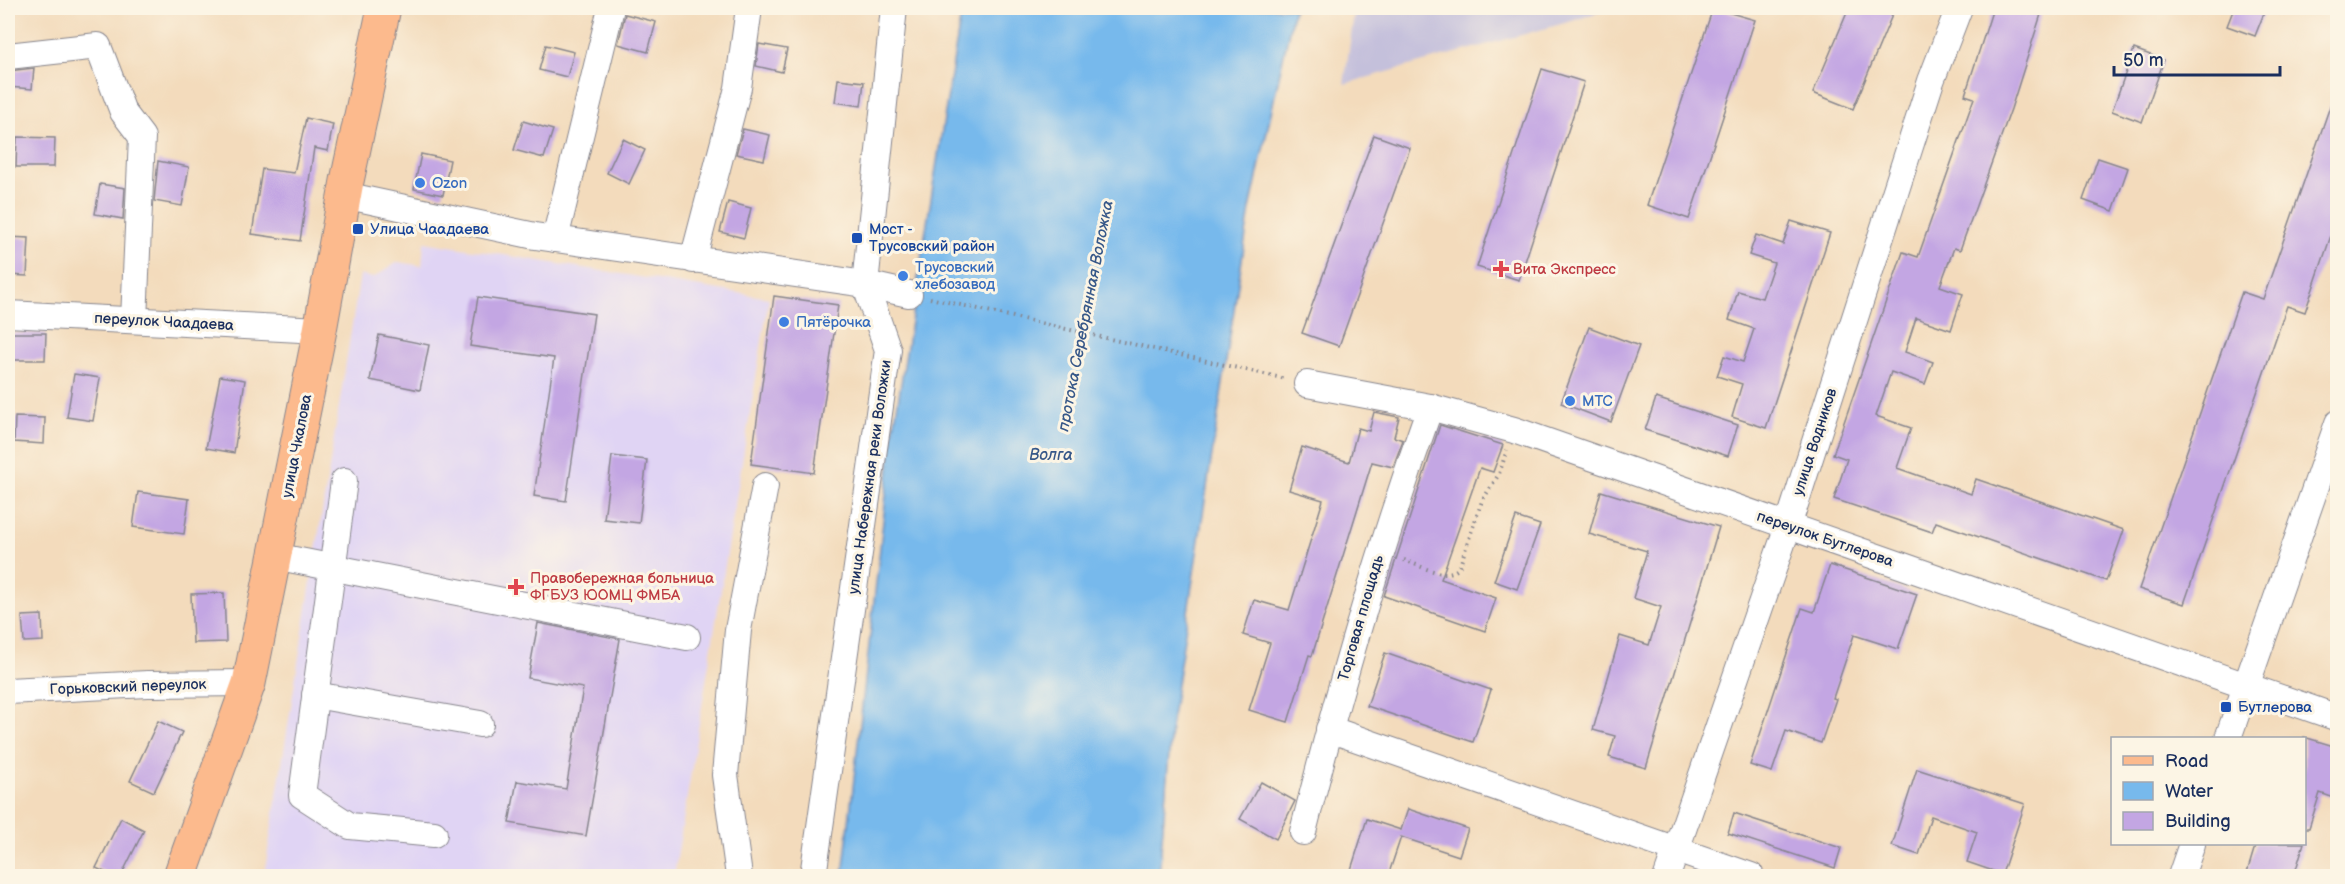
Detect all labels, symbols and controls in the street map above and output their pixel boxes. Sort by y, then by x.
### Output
scale bar [2114,39,2280,77]
text: 50 m [2123,50,2164,71]
place label: Ozon [432,174,467,193]
marker: Ozon [413,176,427,190]
water label: протока Серебрянная Воложка [1054,199,1118,433]
place label: Улица Чаадаева [370,220,489,239]
place label: Мост - Трусовский район [869,220,995,256]
marker: Улица Чаадаева [351,222,365,236]
marker: Мост - Трусовский район [850,231,864,245]
place label: Трусовский хлебозавод [915,258,995,294]
place label: Вита Экспресс [1513,260,1617,279]
marker: Вита Экспресс [1494,262,1508,276]
marker: Трусовский хлебозавод [896,269,910,283]
street label: переулок Чаадаева [94,309,234,335]
place label: Пятёрочка [796,313,871,332]
marker: Пятёрочка [777,315,791,329]
street label: улица Набережная реки Воложки [844,359,896,595]
street label: улица Водников [1789,386,1841,498]
street label: улица Чкалова [278,392,316,499]
place label: МТС [1582,392,1613,411]
marker: МТС [1563,394,1577,408]
water label: Волга [1029,446,1073,465]
street label: переулок Бутлерова [1754,507,1896,571]
street label: Торговая площадь [1334,552,1388,683]
place label: Правобережная больница ФГБУЗ ЮОМЦ ФМБА [530,569,714,605]
marker: Правобережная больница ФГБУЗ ЮОМЦ ФМБА [507,578,525,596]
street label: Горьковский переулок [49,675,207,699]
place label: Бутлерова [2238,698,2312,717]
marker: Бутлерова [2219,700,2233,714]
legend [2111,737,2306,845]
text: Road [2165,751,2209,772]
text: Water [2165,781,2213,802]
text: Building [2165,811,2231,832]

